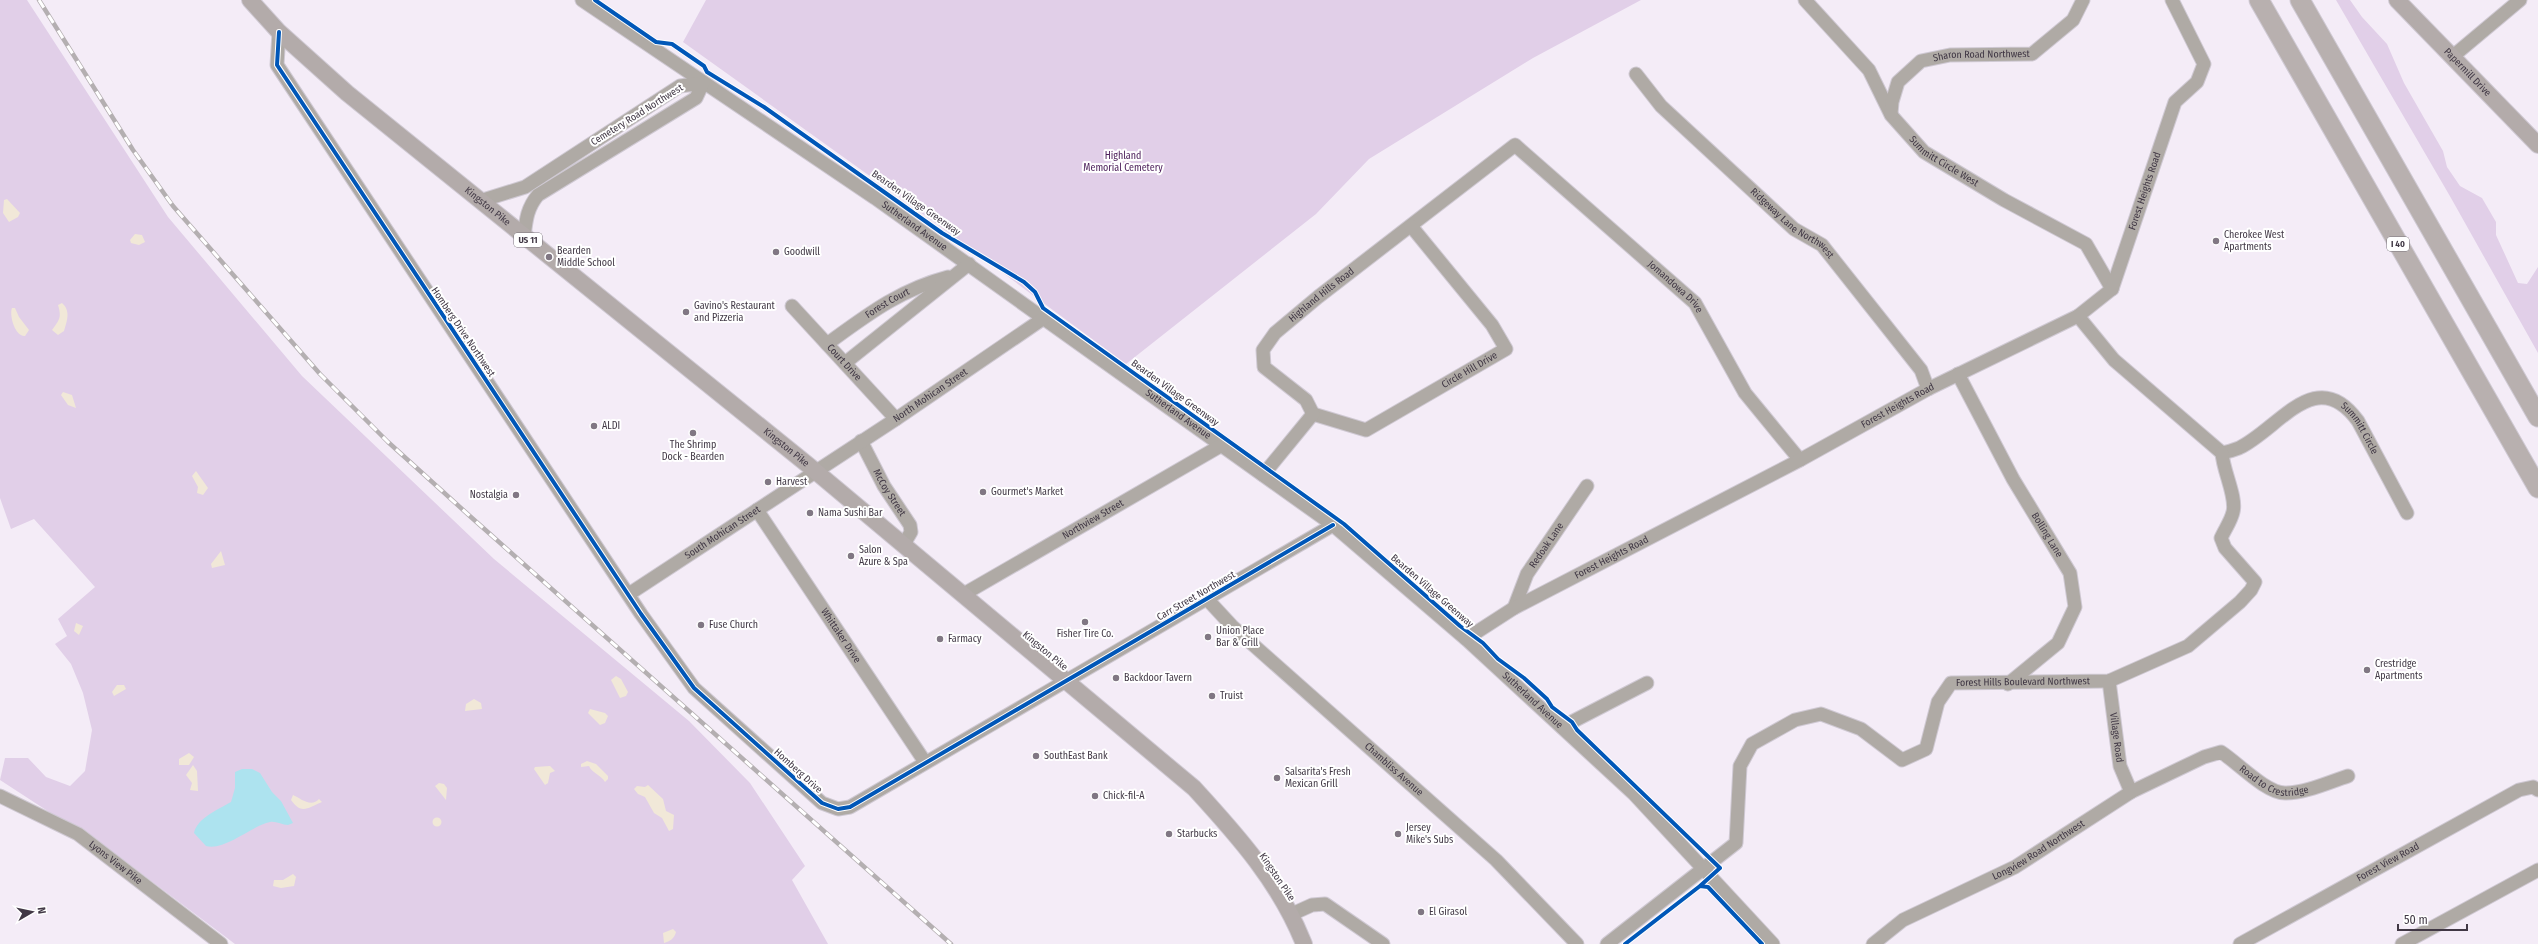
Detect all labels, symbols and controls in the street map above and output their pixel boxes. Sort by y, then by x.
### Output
street label: Papermill Drive [2441,46,2494,99]
street label: Sharon Road Northwest [1932,48,2031,64]
street label: Cemetery Road Northwest [589,81,686,148]
street label: Summitt Circle West [1907,133,1981,190]
park label: Highland Memorial Cemetery [1083,150,1163,174]
street label: Forest Heights Road [2126,151,2164,232]
street label: Bearden Village Greenway [869,168,963,238]
street label: Kingston Pike [462,184,513,228]
street label: Ridgeway Lane Northwest [1748,186,1837,262]
street label: Sutherland Avenue [879,199,950,254]
place label: Cherokee West Apartments [2224,229,2285,253]
road number: US 11 [514,233,542,247]
marker: Cherokee West Apartments [2211,236,2221,246]
road number: I 40 [2387,237,2409,251]
place label: Bearden Middle School [557,245,615,269]
place label: Goodwill [784,246,820,258]
marker: Goodwill [771,247,781,257]
marker: Bearden Middle School [544,252,554,262]
street label: Jomandowa Drive [1645,258,1705,315]
street label: Highland Hills Road [1286,265,1357,325]
street label: Homberg Drive Northwest [429,285,498,380]
street label: Forest Court [863,285,912,321]
place label: Gavino's Restaurant and Pizzeria [694,300,776,324]
marker: Gavino's Restaurant and Pizzeria [681,307,691,317]
street label: Court Drive [824,342,864,384]
street label: Circle Hill Drive [1440,349,1500,391]
street label: Bearden Village Greenway [1129,357,1222,429]
street label: North Mohican Street [891,365,971,425]
street label: Forest Heights Road [1859,381,1936,431]
street label: Sutherland Avenue [1143,387,1213,442]
street label: Summitt Circle [2338,400,2381,456]
place label: ALDI [602,420,620,432]
marker: ALDI [589,421,599,431]
street label: Kingston Pike [761,425,812,470]
marker: The Shrimp Dock - Bearden [688,428,698,438]
place label: The Shrimp Dock - Bearden [662,439,724,463]
street label: McCoy Street [870,467,909,519]
place label: Harvest [776,476,808,488]
marker: Harvest [763,477,773,487]
place label: Gourmet's Market [991,486,1064,498]
marker: Gourmet's Market [978,487,988,497]
place label: Nostalgia [470,489,508,501]
marker: Nostalgia [511,490,521,500]
street label: Northview Street [1060,497,1126,542]
street label: South Mohican Street [683,503,763,562]
place label: Nama Sushi Bar [818,507,883,519]
marker: Nama Sushi Bar [805,508,815,518]
street label: Bolling Lane [2029,510,2065,560]
street label: Redoak Lane [1527,520,1566,570]
street label: Forest Heights Road [1573,533,1651,582]
place label: Salon Azure & Spa [859,544,908,568]
marker: Salon Azure & Spa [846,551,856,561]
street label: Bearden Village Greenway [1388,552,1476,631]
street label: Carr Street Northwest [1155,568,1238,623]
street label: Whittaker Drive [818,606,863,665]
marker: Fisher Tire Co. [1080,617,1090,627]
place label: Fuse Church [709,619,758,631]
marker: Fuse Church [696,620,706,630]
place label: Union Place Bar & Grill [1216,625,1264,649]
place label: Fisher Tire Co. [1057,628,1113,640]
street label: Kingston Pike [1020,629,1070,673]
marker: Union Place Bar & Grill [1203,632,1213,642]
place label: Farmacy [948,633,982,645]
marker: Farmacy [935,634,945,644]
place label: Crestridge Apartments [2375,658,2423,682]
marker: Crestridge Apartments [2362,665,2372,675]
street label: Sutherland Avenue [1500,670,1565,731]
place label: Backdoor Tavern [1124,672,1192,684]
marker: Backdoor Tavern [1111,673,1121,683]
street label: Forest Hills Boulevard Northwest [1956,675,2091,689]
place label: Truist [1220,690,1244,702]
marker: Truist [1207,691,1217,701]
street label: Village Road [2107,712,2125,763]
street label: Chambliss Avenue [1362,740,1426,799]
street label: Homberg Drive [771,746,825,796]
place label: SouthEast Bank [1044,750,1108,762]
marker: SouthEast Bank [1031,751,1041,761]
street label: Road to Crestridge [2237,763,2310,799]
place label: Salsarita's Fresh Mexican Grill [1285,766,1351,790]
marker: Salsarita's Fresh Mexican Grill [1272,773,1282,783]
place label: Chick-fil-A [1103,790,1145,802]
marker: Chick-fil-A [1090,791,1100,801]
street label: Longview Road Northwest [1990,817,2087,883]
place label: Jersey Mike's Subs [1406,822,1453,846]
place label: Starbucks [1177,828,1217,840]
marker: Starbucks [1164,829,1174,839]
marker: Jersey Mike's Subs [1393,829,1403,839]
street label: Lyons View Pike [86,838,145,887]
street label: Forest View Road [2355,840,2421,884]
street label: Kingston Pike [1257,851,1297,903]
north arrow [12,892,52,932]
text: N [34,906,48,915]
place label: El Girasol [1429,906,1467,918]
scale bar [2398,906,2467,932]
marker: El Girasol [1416,907,1426,917]
text: 50 m [2404,913,2428,927]

